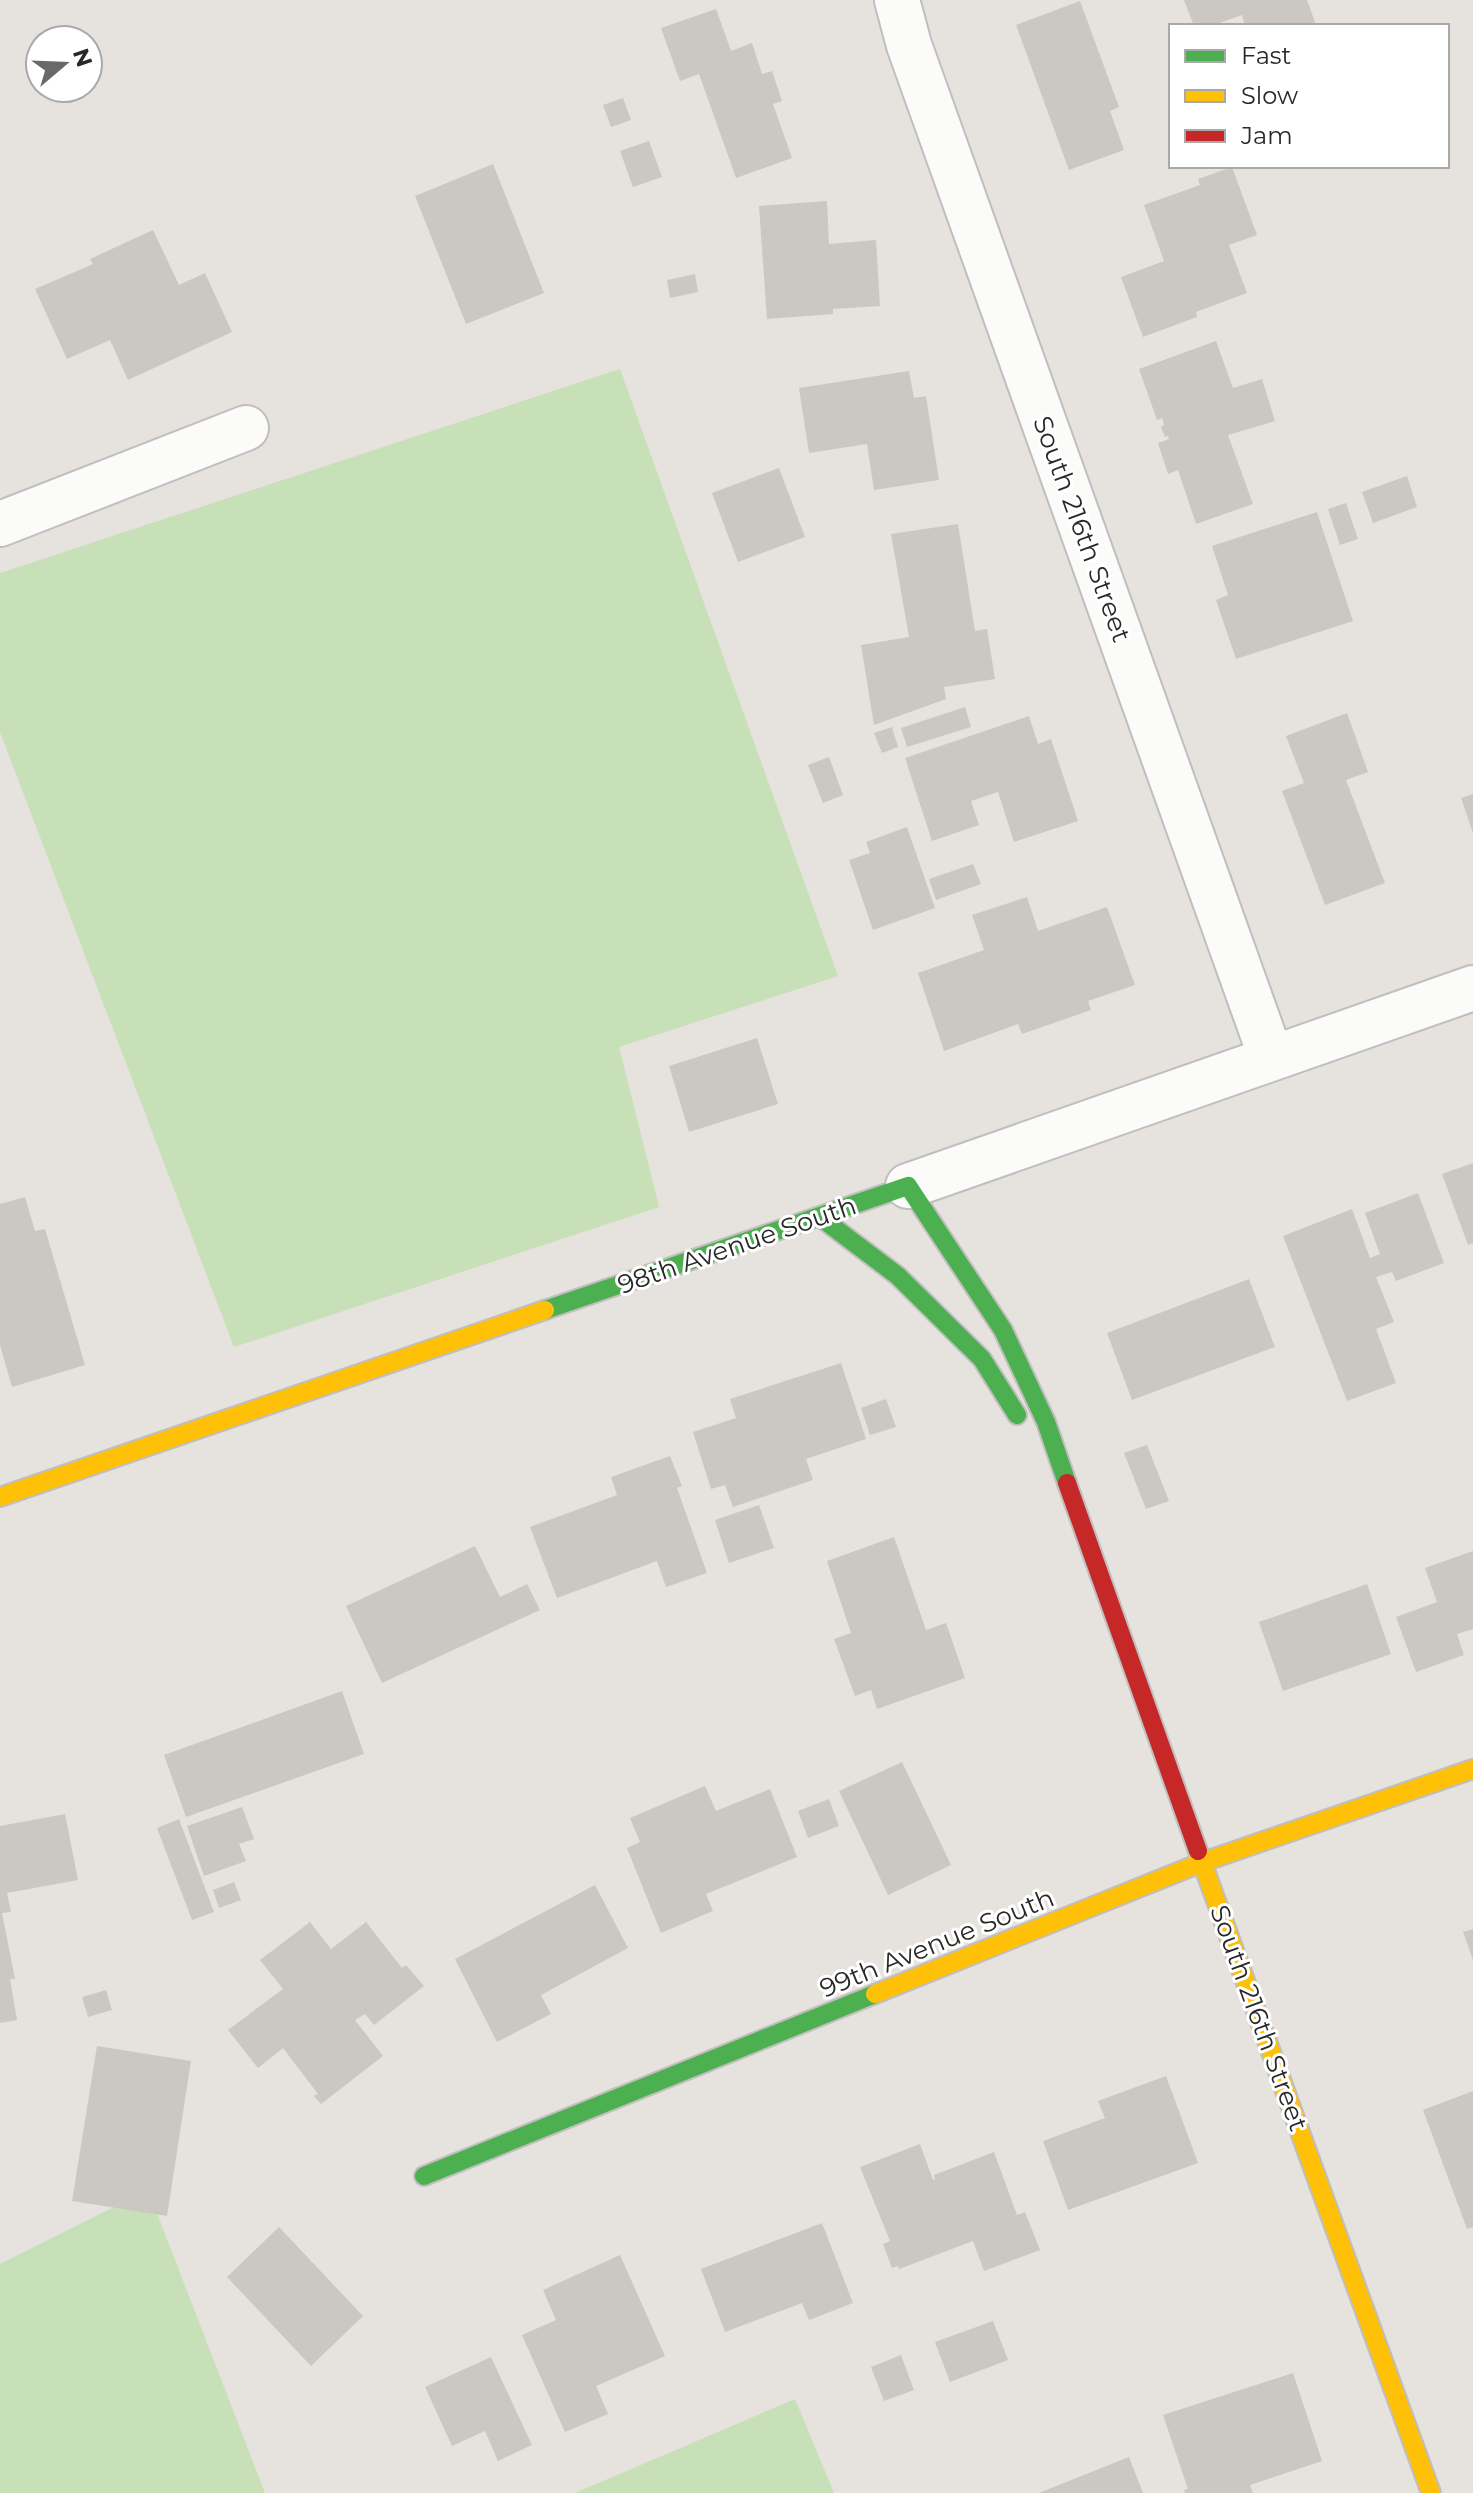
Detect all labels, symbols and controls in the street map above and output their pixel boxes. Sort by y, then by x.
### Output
north arrow [24,24,104,104]
legend [1169,24,1449,168]
text: Fast [1241,41,1292,70]
text: N [67,45,98,70]
text: Slow [1241,81,1298,110]
text: Jam [1240,121,1293,150]
street label: South 216th Street [1026,412,1138,646]
street label: 98th Avenue South [614,1189,860,1301]
street label: 99th Avenue South [815,1881,1059,2005]
street label: South 216th Street [1203,1901,1315,2135]

